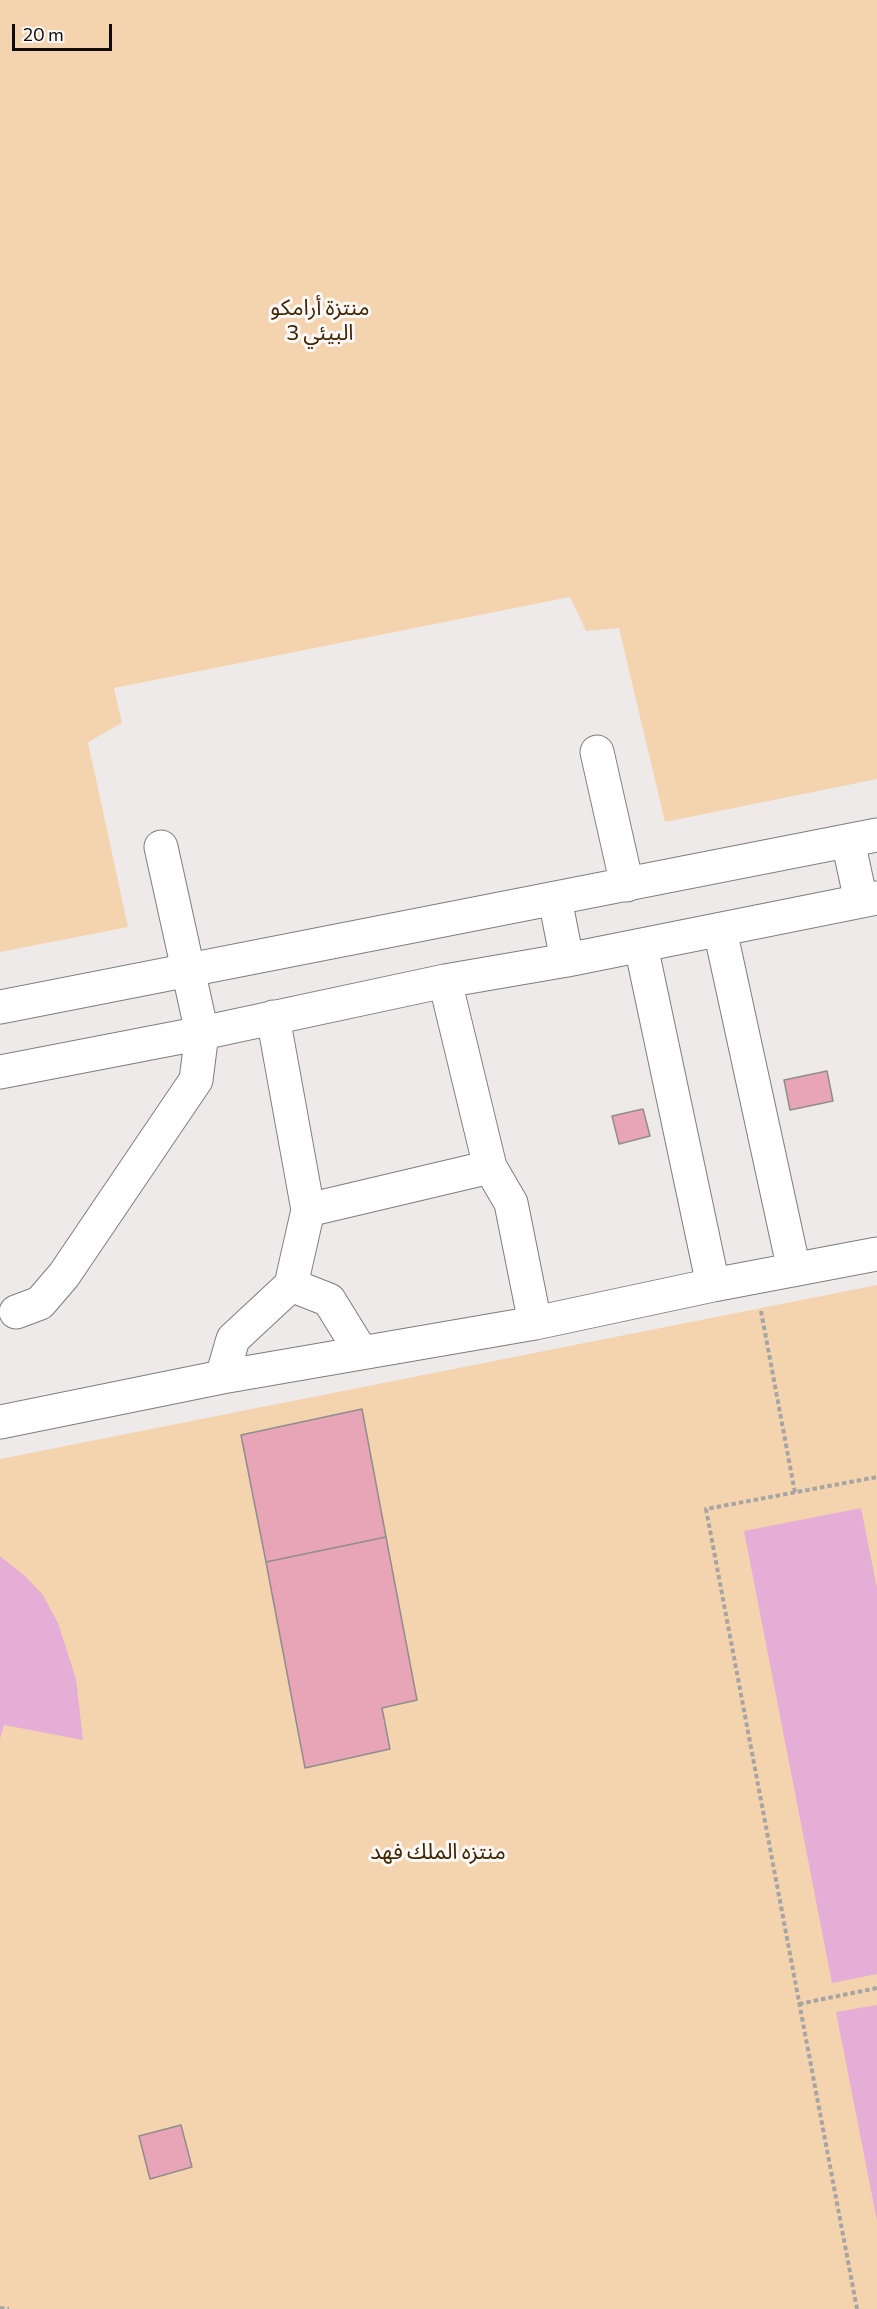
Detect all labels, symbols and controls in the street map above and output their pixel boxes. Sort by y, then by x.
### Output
scale bar [15,12,116,50]
text: 20 m [23,23,64,45]
park label: منتزة أرامكو البيئي 3 [270,295,370,346]
park label: منتزه الملك فهد [370,1839,506,1865]

